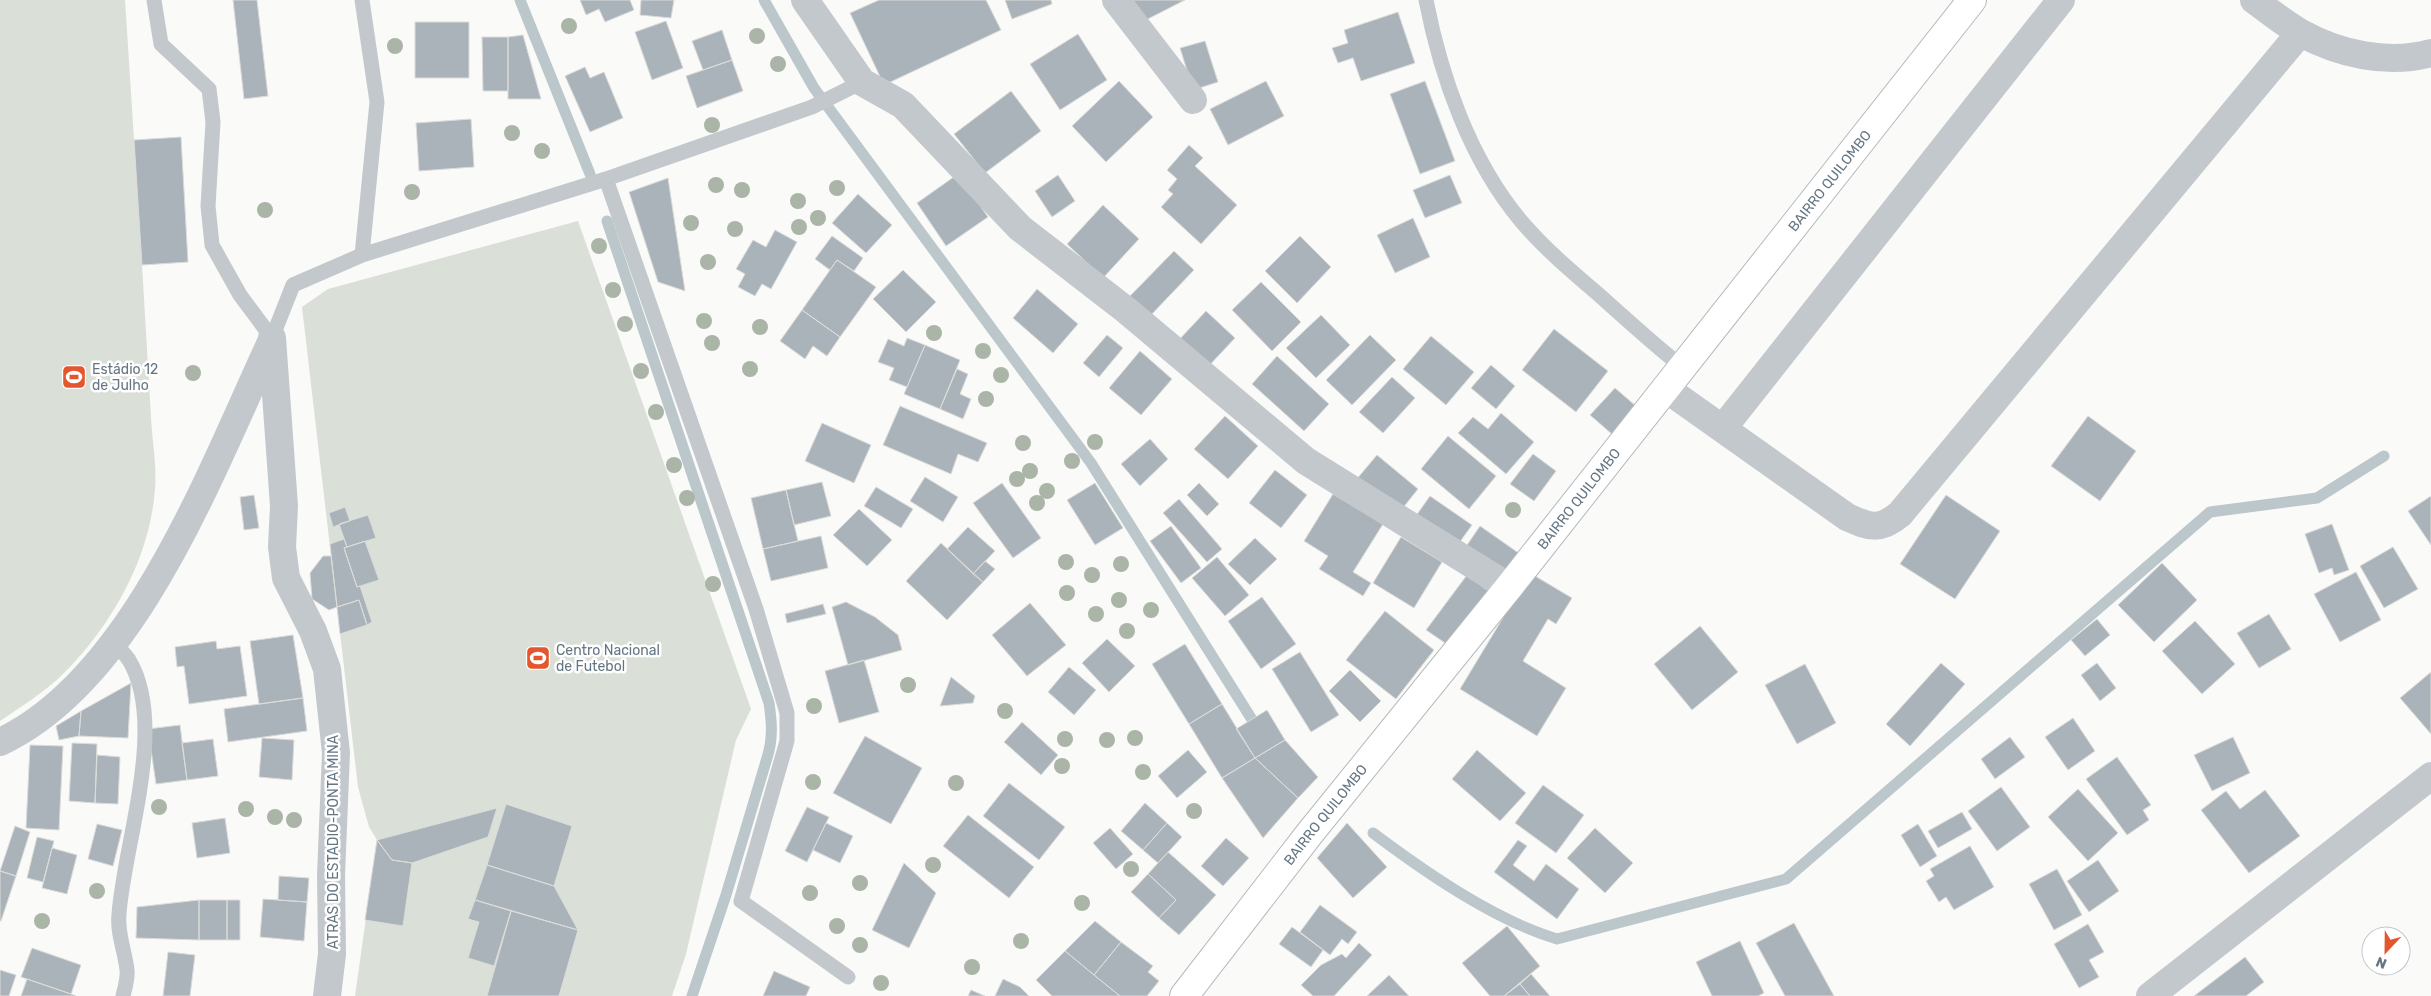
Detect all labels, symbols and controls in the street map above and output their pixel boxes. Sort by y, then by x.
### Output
street label: BAIRRO QUILOMBO [1784,127,1875,235]
place label: Estádio 12 de Julho [92,361,158,394]
sports icon: Estádio 12 de Julho [61,364,87,390]
street label: BAIRRO QUILOMBO [1534,445,1624,553]
place label: Centro Nacional de Futebol [556,642,660,675]
sports icon: Centro Nacional de Futebol [525,645,551,671]
street label: ATRAS DO ESTADIO-PONTA MINA [325,734,342,949]
street label: BAIRRO QUILOMBO [1280,761,1371,868]
north arrow [2361,926,2411,976]
text: N [2373,953,2389,972]

